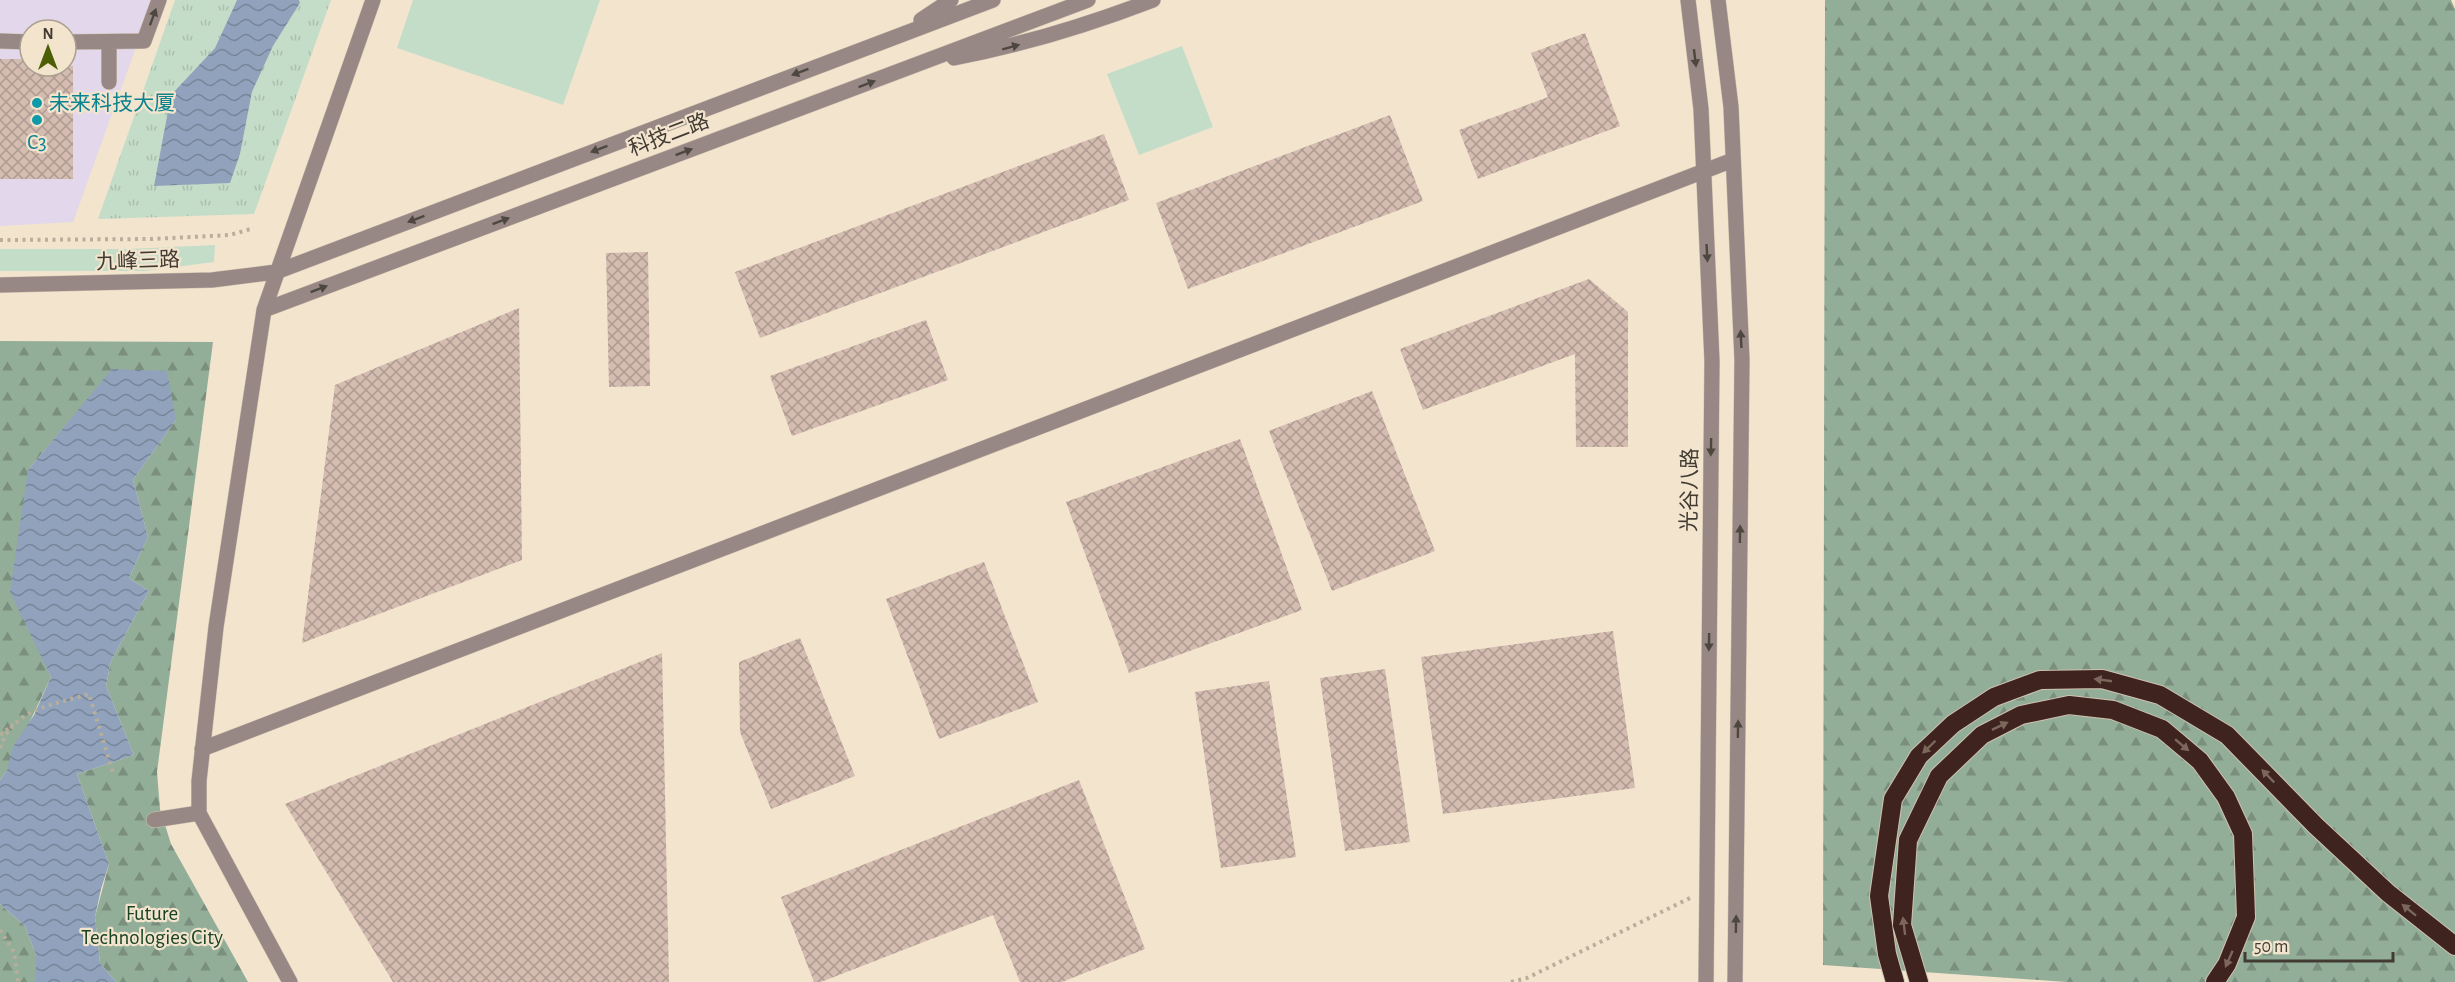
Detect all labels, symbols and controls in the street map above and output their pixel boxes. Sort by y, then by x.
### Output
one-way arrow [148,8,158,26]
north arrow [18,18,78,78]
text: N [42,26,54,42]
one-way arrow [1002,41,1020,51]
one-way arrow [1690,49,1700,68]
one-way arrow [791,67,809,77]
one-way arrow [858,78,876,88]
place label: 未来科技大厦 [49,92,175,114]
marker: 未来科技大厦 [30,96,44,110]
street label: 科技二路 [626,109,712,160]
marker: C3 [30,113,44,127]
place label: C3 [27,132,47,153]
one-way arrow [589,144,607,154]
one-way arrow [675,147,693,156]
one-way arrow [407,214,425,224]
one-way arrow [493,215,511,225]
one-way arrow [1703,243,1712,262]
street label: 九峰三路 [96,248,180,273]
one-way arrow [310,284,328,293]
one-way arrow [1736,329,1745,348]
one-way arrow [1707,438,1716,457]
street label: 光谷八路 [1678,448,1701,532]
one-way arrow [1735,524,1745,543]
one-way arrow [1705,633,1714,652]
one-way arrow [2093,676,2112,685]
one-way arrow [1733,719,1743,738]
one-way arrow [1991,721,2009,731]
one-way arrow [2174,739,2190,752]
one-way arrow [1921,740,1936,754]
one-way arrow [2261,770,2275,784]
park label: Future Technologies City [81,903,223,948]
one-way arrow [2402,904,2417,917]
one-way arrow [1731,914,1741,933]
one-way arrow [1899,916,1909,935]
scale bar [2245,925,2394,963]
text: 50 m [2254,938,2288,956]
one-way arrow [2224,950,2234,968]

